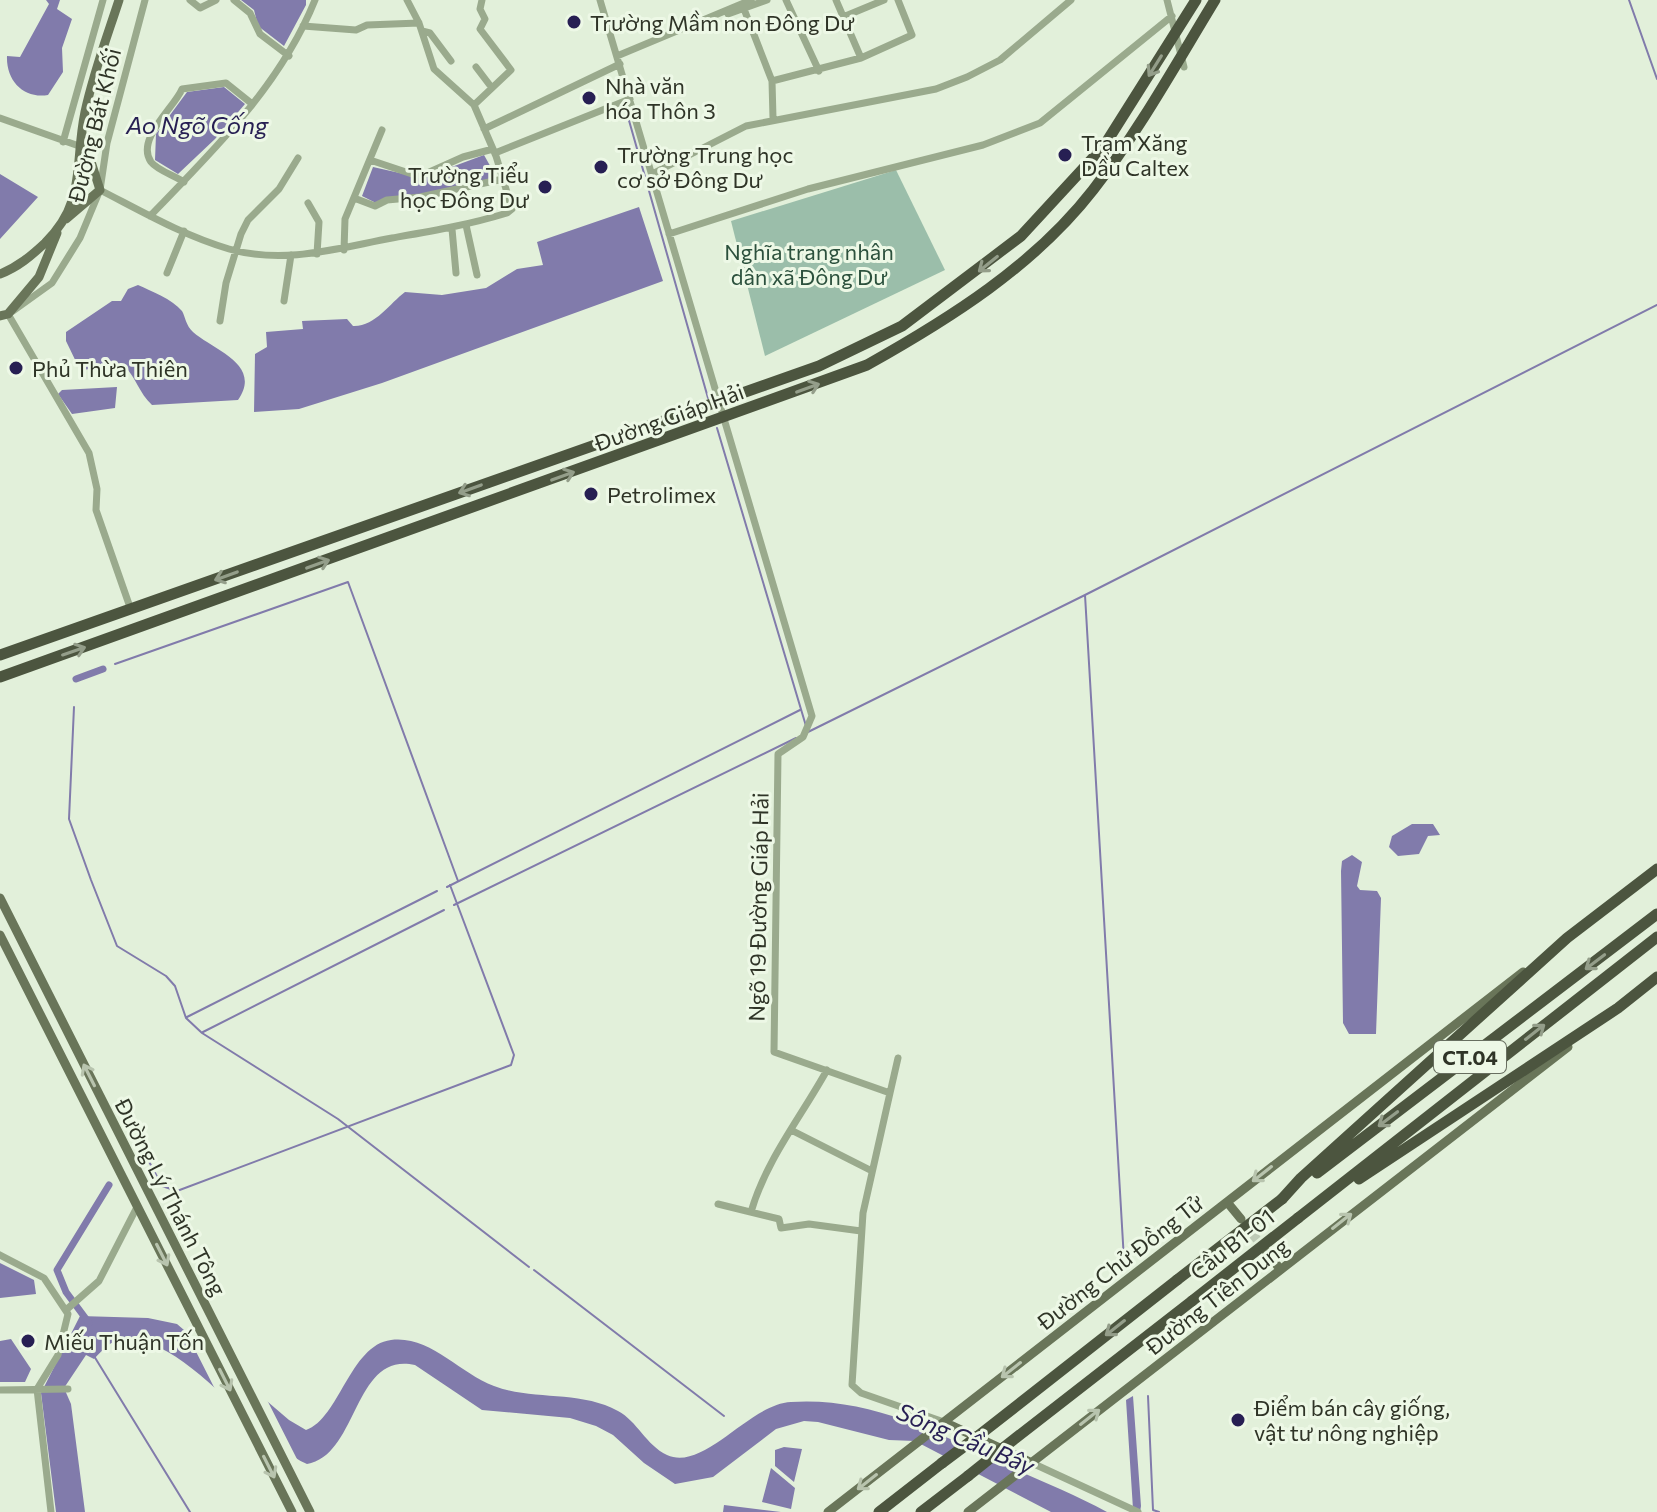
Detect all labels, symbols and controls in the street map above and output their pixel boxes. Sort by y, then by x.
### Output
place label: Trường Mầm non Đông Dư [590,9,855,36]
marker: Trường Mầm non Đông Dư [565,13,583,31]
street label: Đường Bát Khối [62,45,126,206]
one-way arrow [1146,55,1163,77]
place label: Nhà văn hóa Thôn 3 [605,72,716,124]
marker: Nhà văn hóa Thôn 3 [580,89,598,107]
water label: Ao Ngõ Cống [125,110,269,139]
place label: Trạm Xăng Dầu Caltex [1081,129,1190,181]
place label: Trường Trung học cơ sở Đông Dư [617,141,793,193]
marker: Trạm Xăng Dầu Caltex [1056,146,1074,164]
marker: Trường Trung học cơ sở Đông Dư [592,158,610,176]
place label: Trường Tiểu học Đông Dư [400,161,530,213]
marker: Trường Tiểu học Đông Dư [536,178,554,196]
park label: Nghĩa trang nhân dân xã Đông Dư [724,238,894,290]
one-way arrow [978,255,999,272]
place label: Phủ Thừa Thiên [32,355,188,382]
marker: Phủ Thừa Thiên [7,359,25,377]
street label: Đường Giáp Hải [590,378,747,457]
one-way arrow [795,380,820,394]
one-way arrow [550,468,575,483]
place label: Petrolimex [607,481,716,508]
one-way arrow [459,483,483,497]
marker: Petrolimex [582,485,600,503]
one-way arrow [306,555,331,570]
one-way arrow [213,570,238,585]
one-way arrow [61,643,85,657]
street label: Ngõ 19 Đường Giáp Hải [743,792,773,1022]
one-way arrow [1585,953,1606,970]
one-way arrow [1524,1024,1545,1041]
road number: CT.04 [1434,1041,1506,1073]
one-way arrow [81,1063,97,1087]
street label: Đường Lý Thánh Tông [109,1093,233,1300]
one-way arrow [1378,1110,1399,1127]
one-way arrow [1252,1166,1274,1183]
street label: Đường Chử Đồng Tử [1031,1188,1209,1336]
street label: Cầu B1-01 [1184,1203,1280,1285]
one-way arrow [1331,1213,1352,1230]
street label: Đường Tiên Dung [1139,1232,1294,1361]
one-way arrow [154,1242,170,1266]
one-way arrow [1105,1320,1127,1337]
place label: Miếu Thuận Tốn [44,1328,204,1355]
marker: Miếu Thuận Tốn [19,1332,37,1350]
one-way arrow [1001,1361,1022,1378]
one-way arrow [218,1368,233,1392]
place label: Điểm bán cây giống, vật tư nông nghiệp [1253,1394,1450,1446]
water label: Sông Cầu Bây [893,1396,1041,1481]
one-way arrow [1079,1409,1101,1426]
marker: Điểm bán cây giống, vật tư nông nghiệp [1229,1411,1247,1429]
one-way arrow [262,1455,277,1479]
one-way arrow [857,1473,878,1490]

